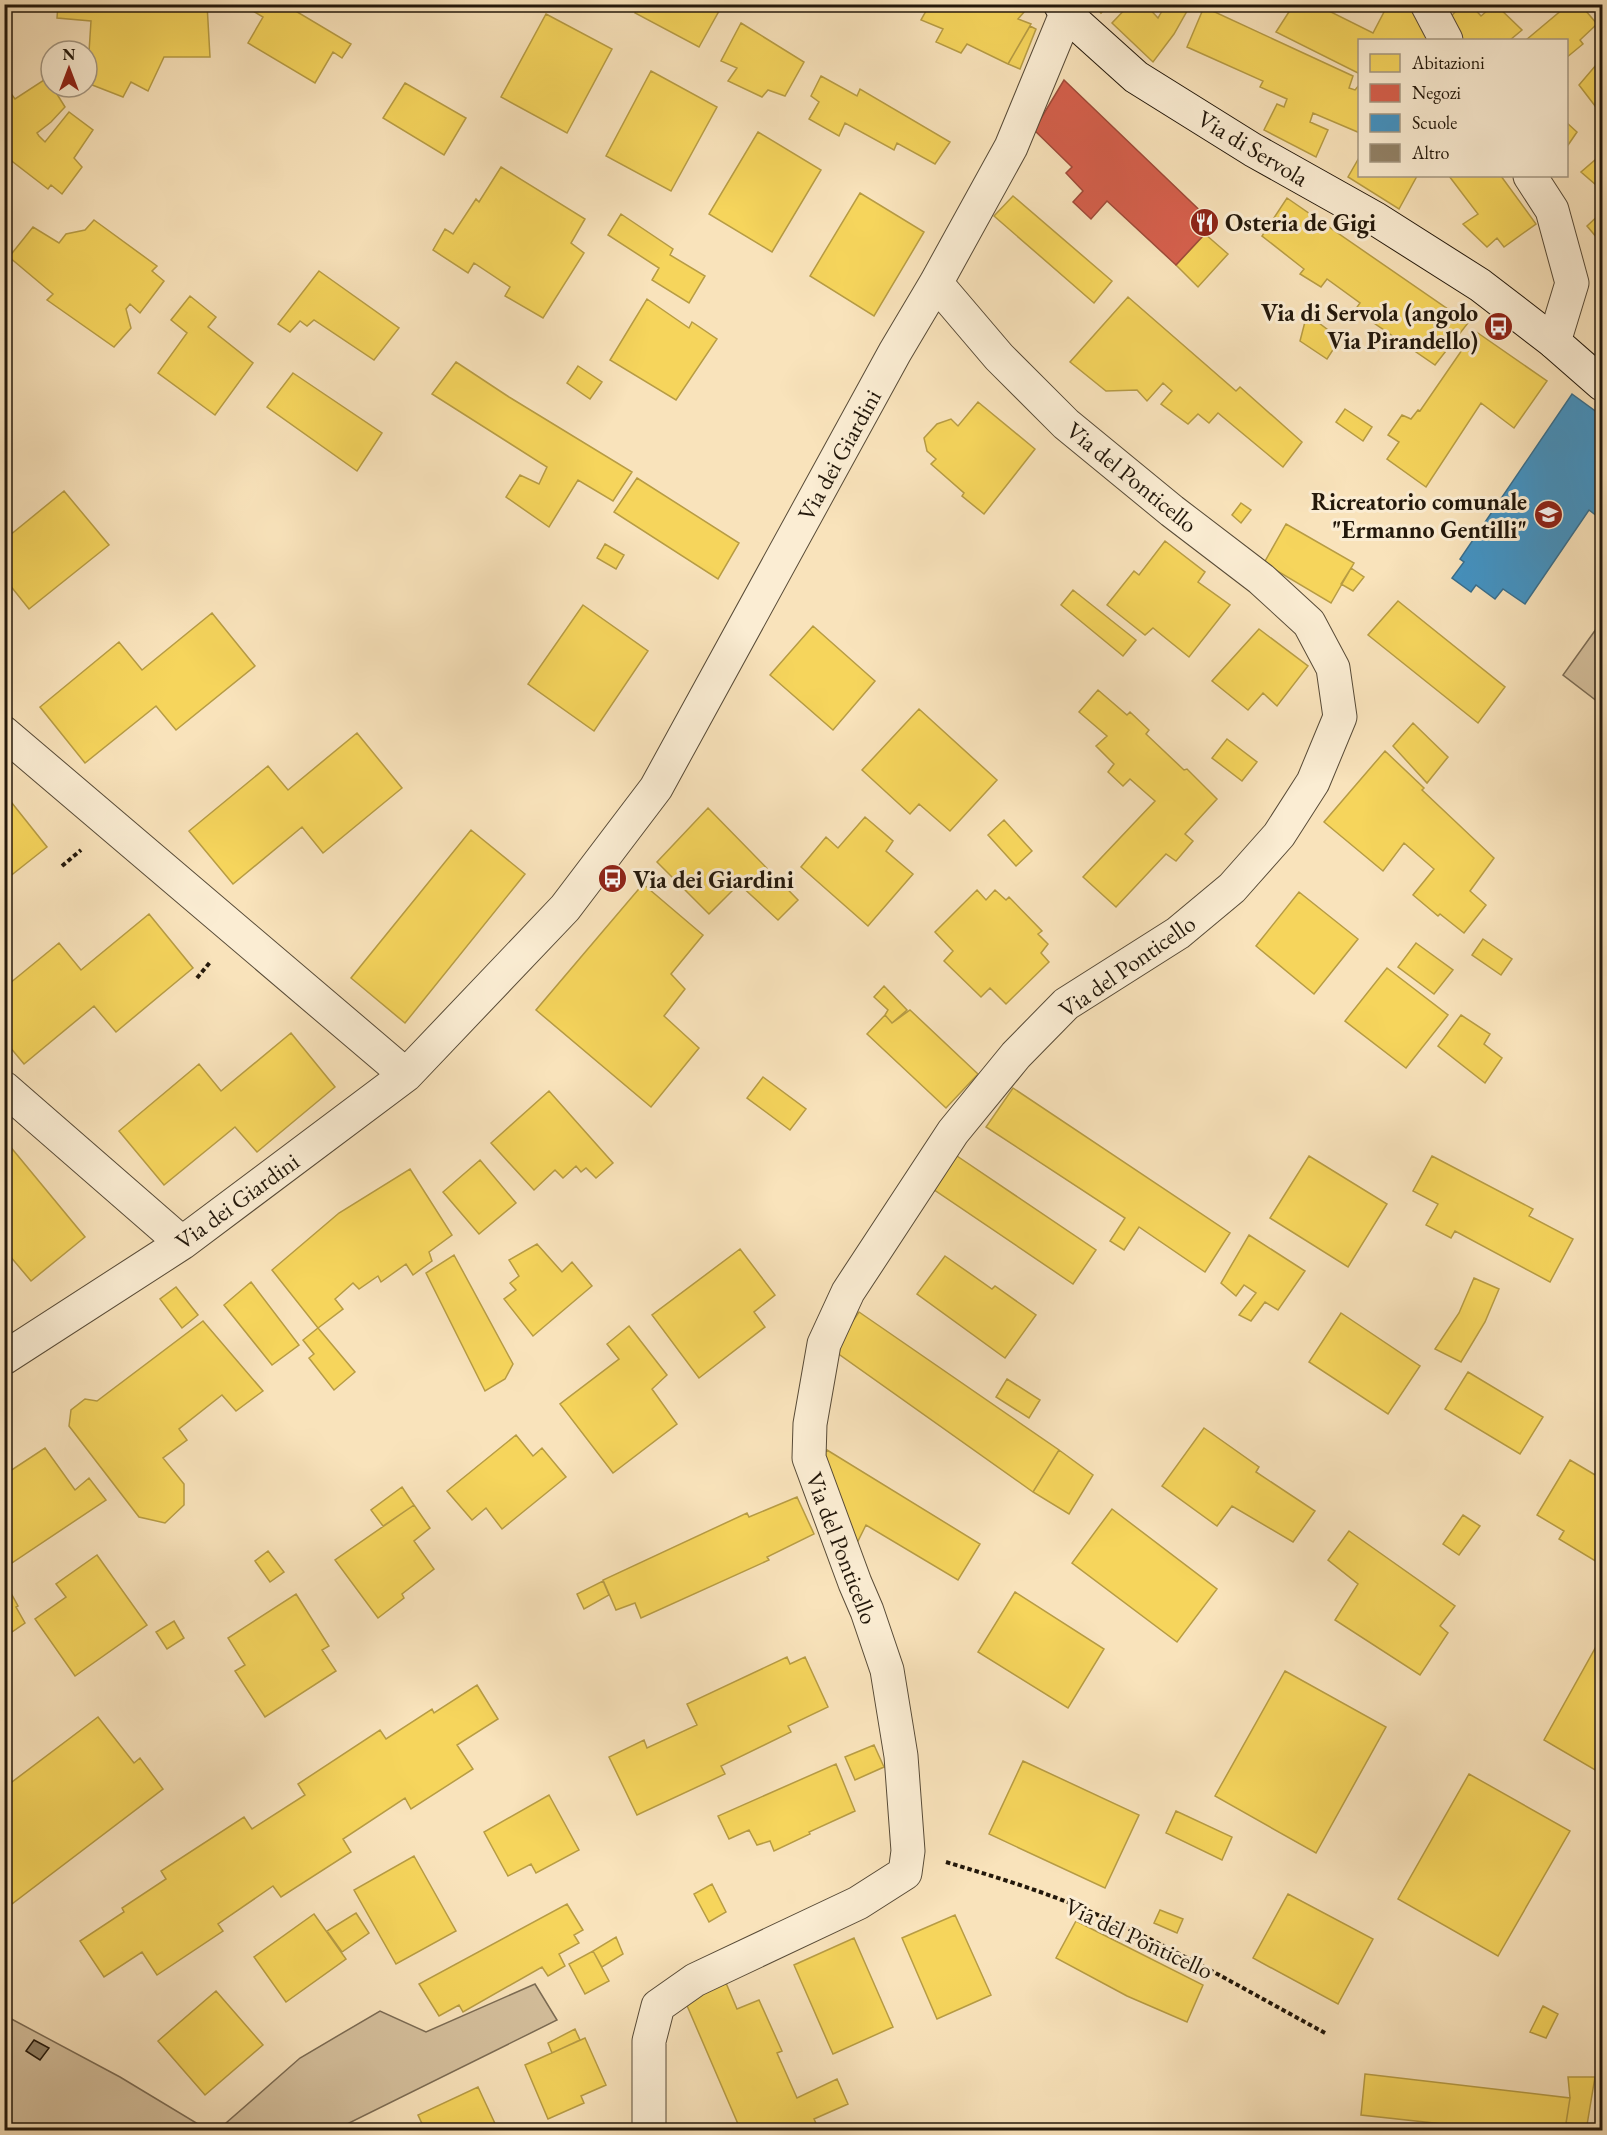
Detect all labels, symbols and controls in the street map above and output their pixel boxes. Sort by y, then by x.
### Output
north arrow [39,39,99,99]
legend [1358,39,1568,177]
text: N [63,44,76,65]
text: Abitazioni [1411,51,1485,74]
text: Negozi [1412,81,1462,104]
street label: Via di Servola [1192,103,1314,193]
text: Scuole [1412,111,1457,134]
text: Altro [1411,141,1449,164]
restaurant icon: Osteria de Gigi [1188,206,1220,238]
place label: Osteria de Gigi [1225,207,1376,239]
place label: Via di Servola (angolo Via Pirandello) [1261,297,1478,356]
bus stop icon: Via di Servola (angolo Via Pirandello) [1483,310,1515,342]
street label: Via dei Giardini [790,384,888,526]
street label: Via del Ponticello [1060,415,1204,539]
place label: Ricreatorio comunale "Ermanno Gentilli" [1311,486,1527,545]
school or university icon: Ricreatorio comunale "Ermanno Gentilli" [1532,499,1564,531]
bus stop icon: Via dei Giardini [596,863,628,895]
place label: Via dei Giardini [633,864,794,895]
street label: Via del Ponticello [1053,907,1202,1025]
street label: Via dei Giardini [169,1146,305,1256]
street label: Via del Ponticello [799,1468,885,1628]
street label: Via del Ponticello [1060,1890,1218,1986]

